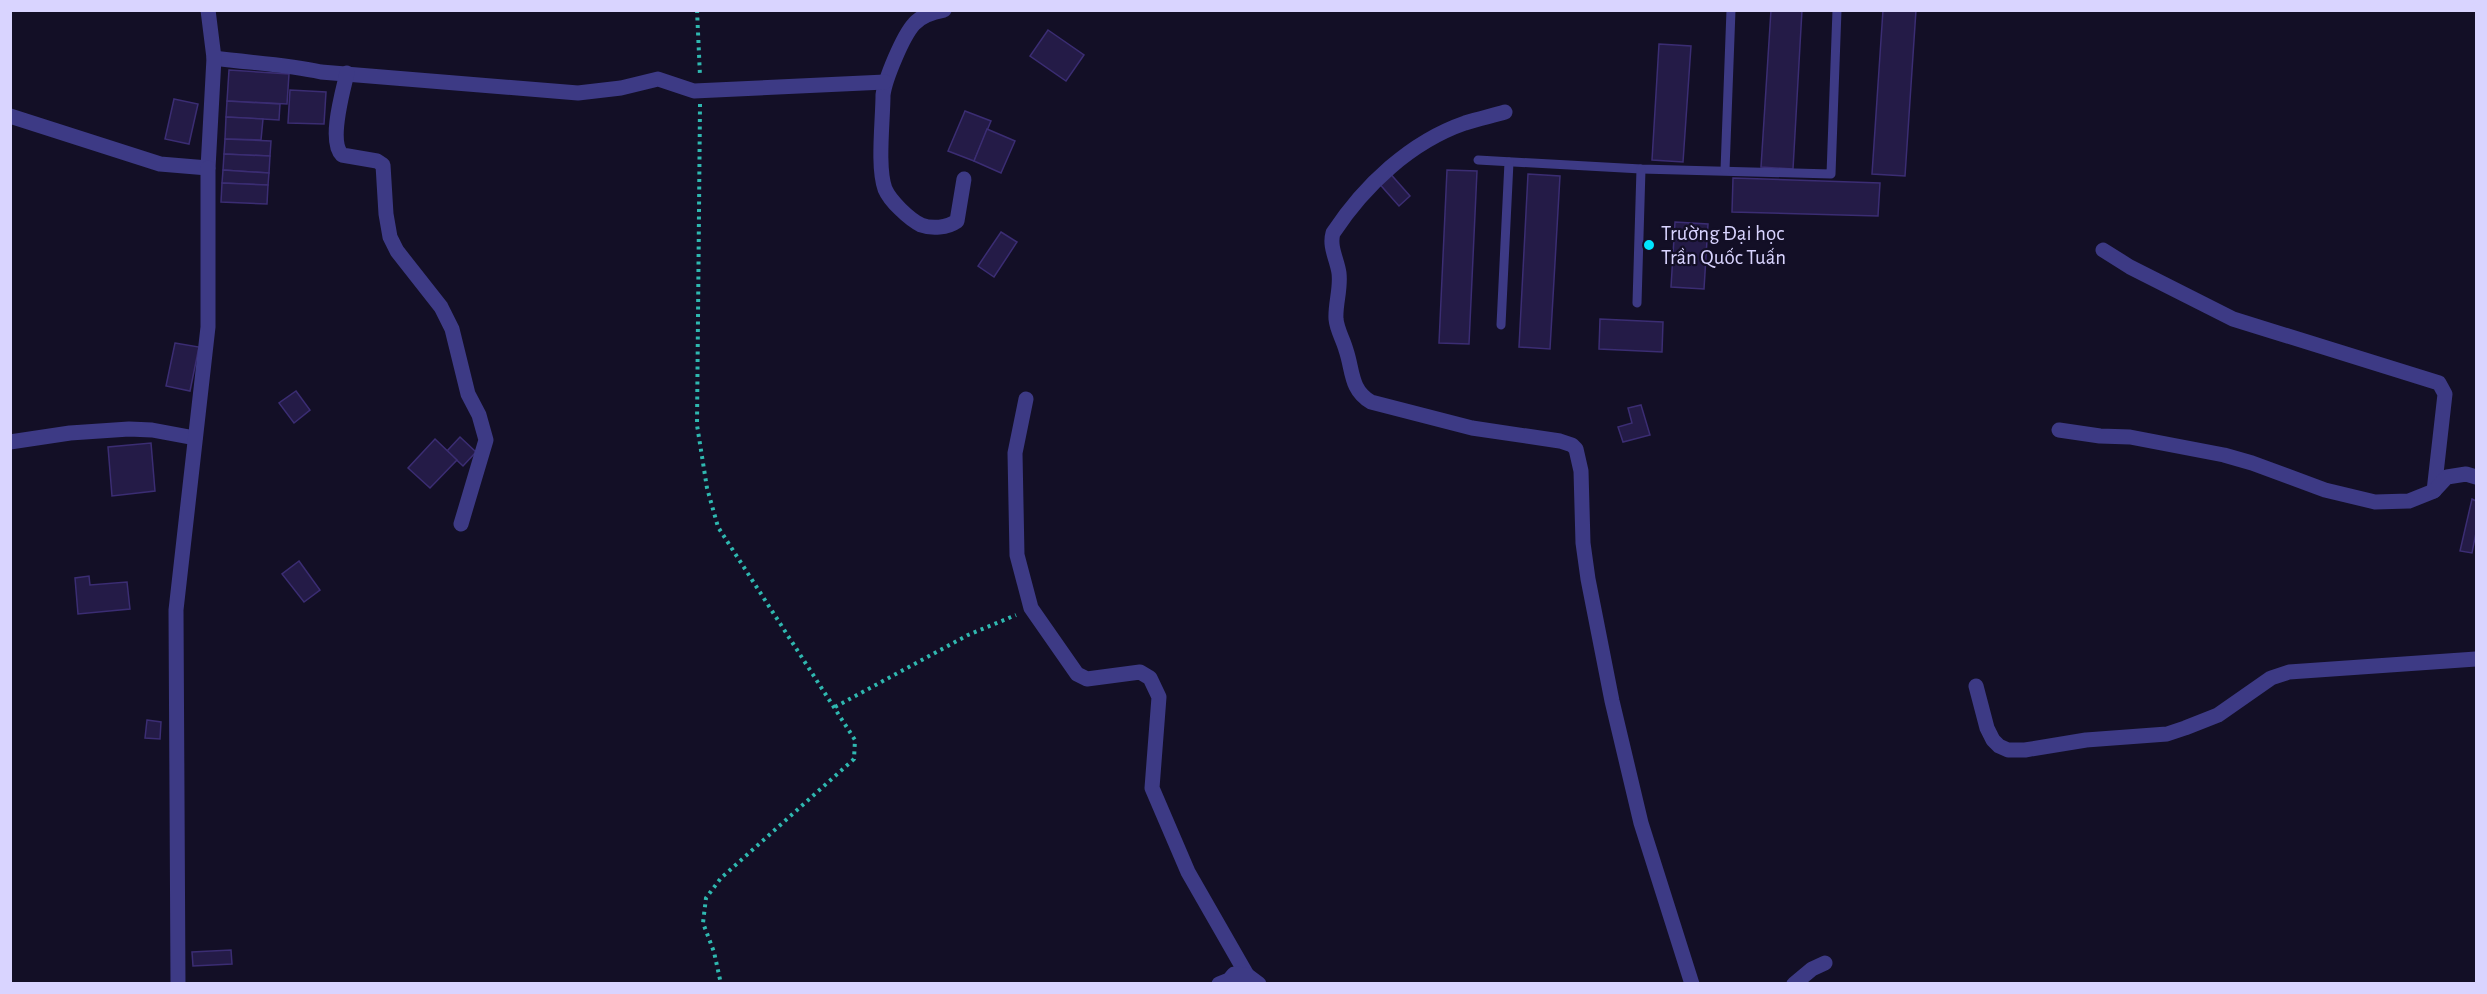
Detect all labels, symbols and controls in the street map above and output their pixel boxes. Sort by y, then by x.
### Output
place label: Trường Đại học Trần Quốc Tuấn [1661,223,1786,268]
marker: Trường Đại học Trần Quốc Tuấn [1642,238,1656,252]

